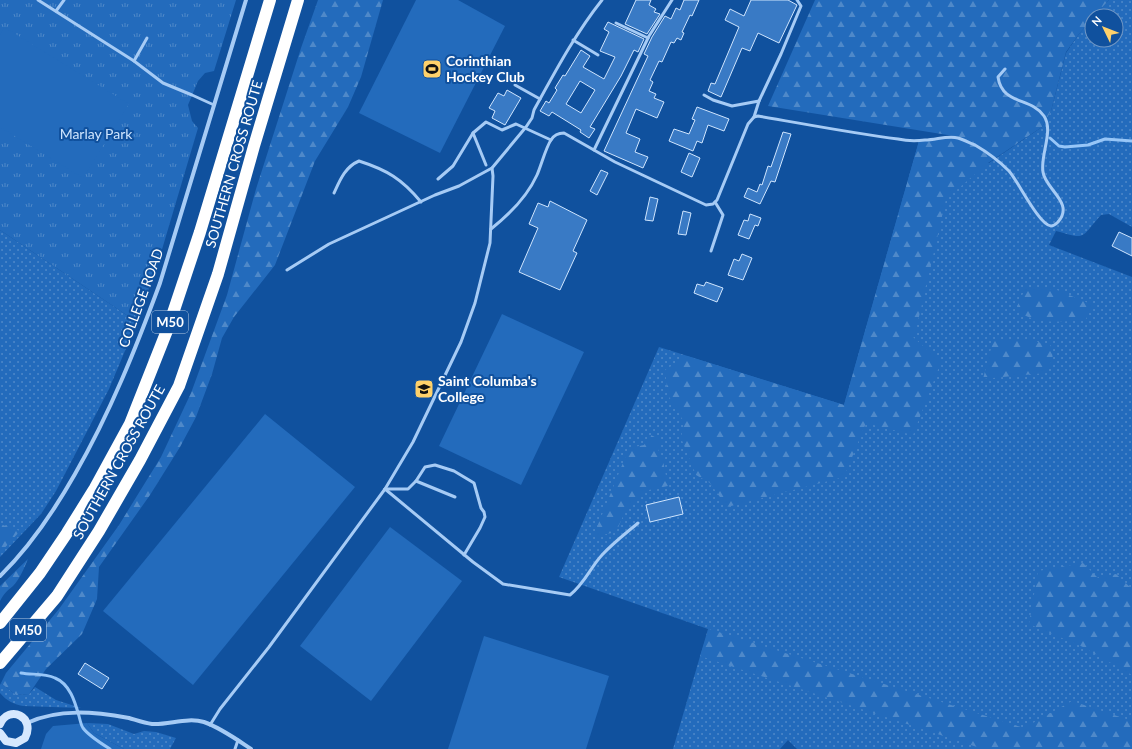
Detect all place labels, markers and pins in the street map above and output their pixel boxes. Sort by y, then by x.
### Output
place label: Corinthian Hockey Club [446,52,525,85]
sports icon: Corinthian Hockey Club [421,58,443,80]
place label: Saint Columba's College [438,372,537,405]
school or university icon: Saint Columba's College [413,378,435,400]

